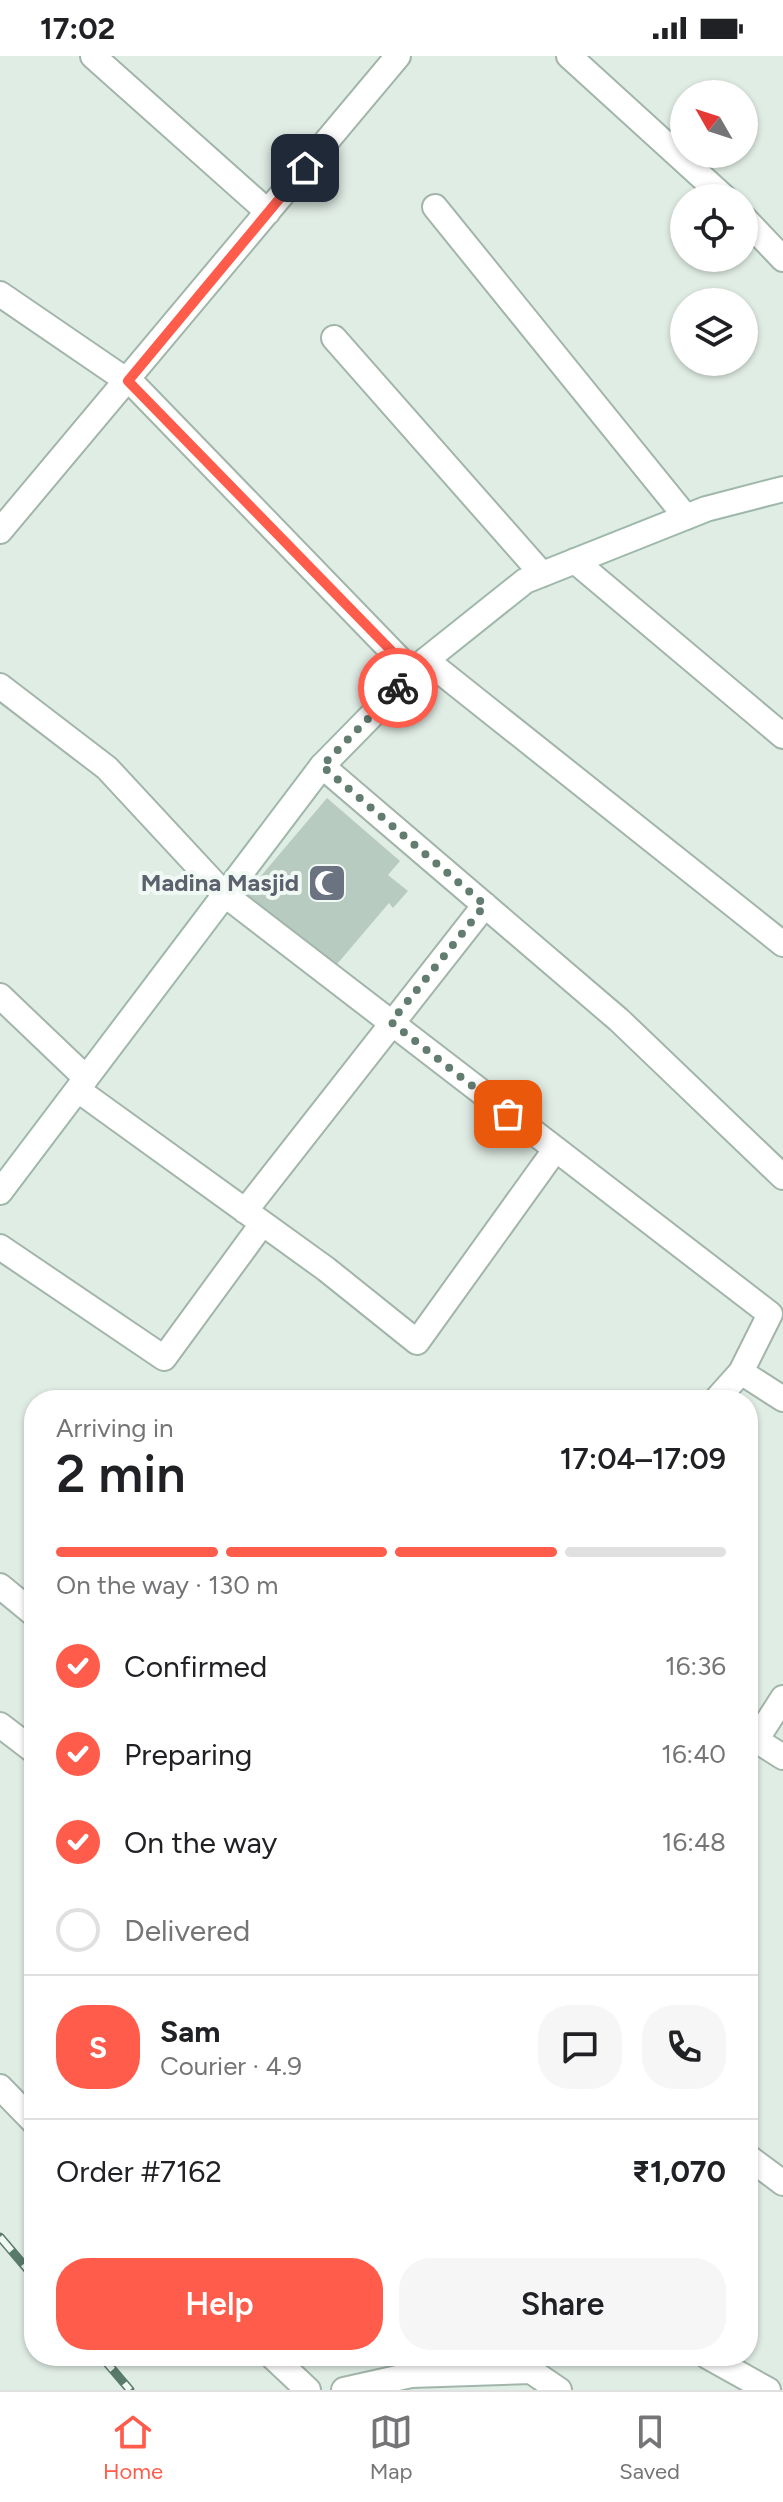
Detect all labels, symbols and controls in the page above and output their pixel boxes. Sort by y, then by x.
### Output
text: 17:02 [40,10,115,47]
north arrow [670,80,758,168]
map controls [670,80,758,376]
pin [271,134,339,202]
icon: home [283,146,327,190]
button: locate [670,184,758,272]
button: layers [670,288,758,376]
courier [358,648,438,728]
icon: bike [376,666,420,710]
mosque icon: Madina Masjid [306,862,348,904]
place label: Madina Masjid [141,868,299,897]
pin [474,1080,542,1148]
icon: bag [486,1092,530,1136]
text: Arriving in [56,1412,174,1444]
text: 17:04–17:09 [560,1440,726,1477]
text: 2 min [56,1443,185,1505]
text: On the way · 130 m [56,1569,278,1601]
icon: check [56,1644,100,1688]
text: Confirmed [124,1648,267,1685]
text: 16:36 [665,1650,726,1682]
icon: check [56,1732,100,1776]
text: Preparing [124,1736,252,1773]
text: 16:40 [661,1738,726,1770]
icon: check [56,1820,100,1864]
text: On the way [124,1824,277,1861]
text: 16:48 [662,1826,726,1858]
text: Delivered [124,1912,250,1949]
button: chat [538,2005,622,2089]
button: phone [642,2005,726,2089]
text: Sam [160,2013,220,2050]
text: S [89,2029,107,2066]
text: Courier · 4.9 [160,2050,302,2082]
text: Order #7162 [56,2153,222,2190]
text: ₹1,070 [632,2153,726,2190]
button: Help [56,2258,383,2350]
button: Share [399,2258,726,2350]
tab: Home [103,2410,163,2485]
tab: Map [369,2410,413,2485]
tab: Saved [619,2410,680,2485]

